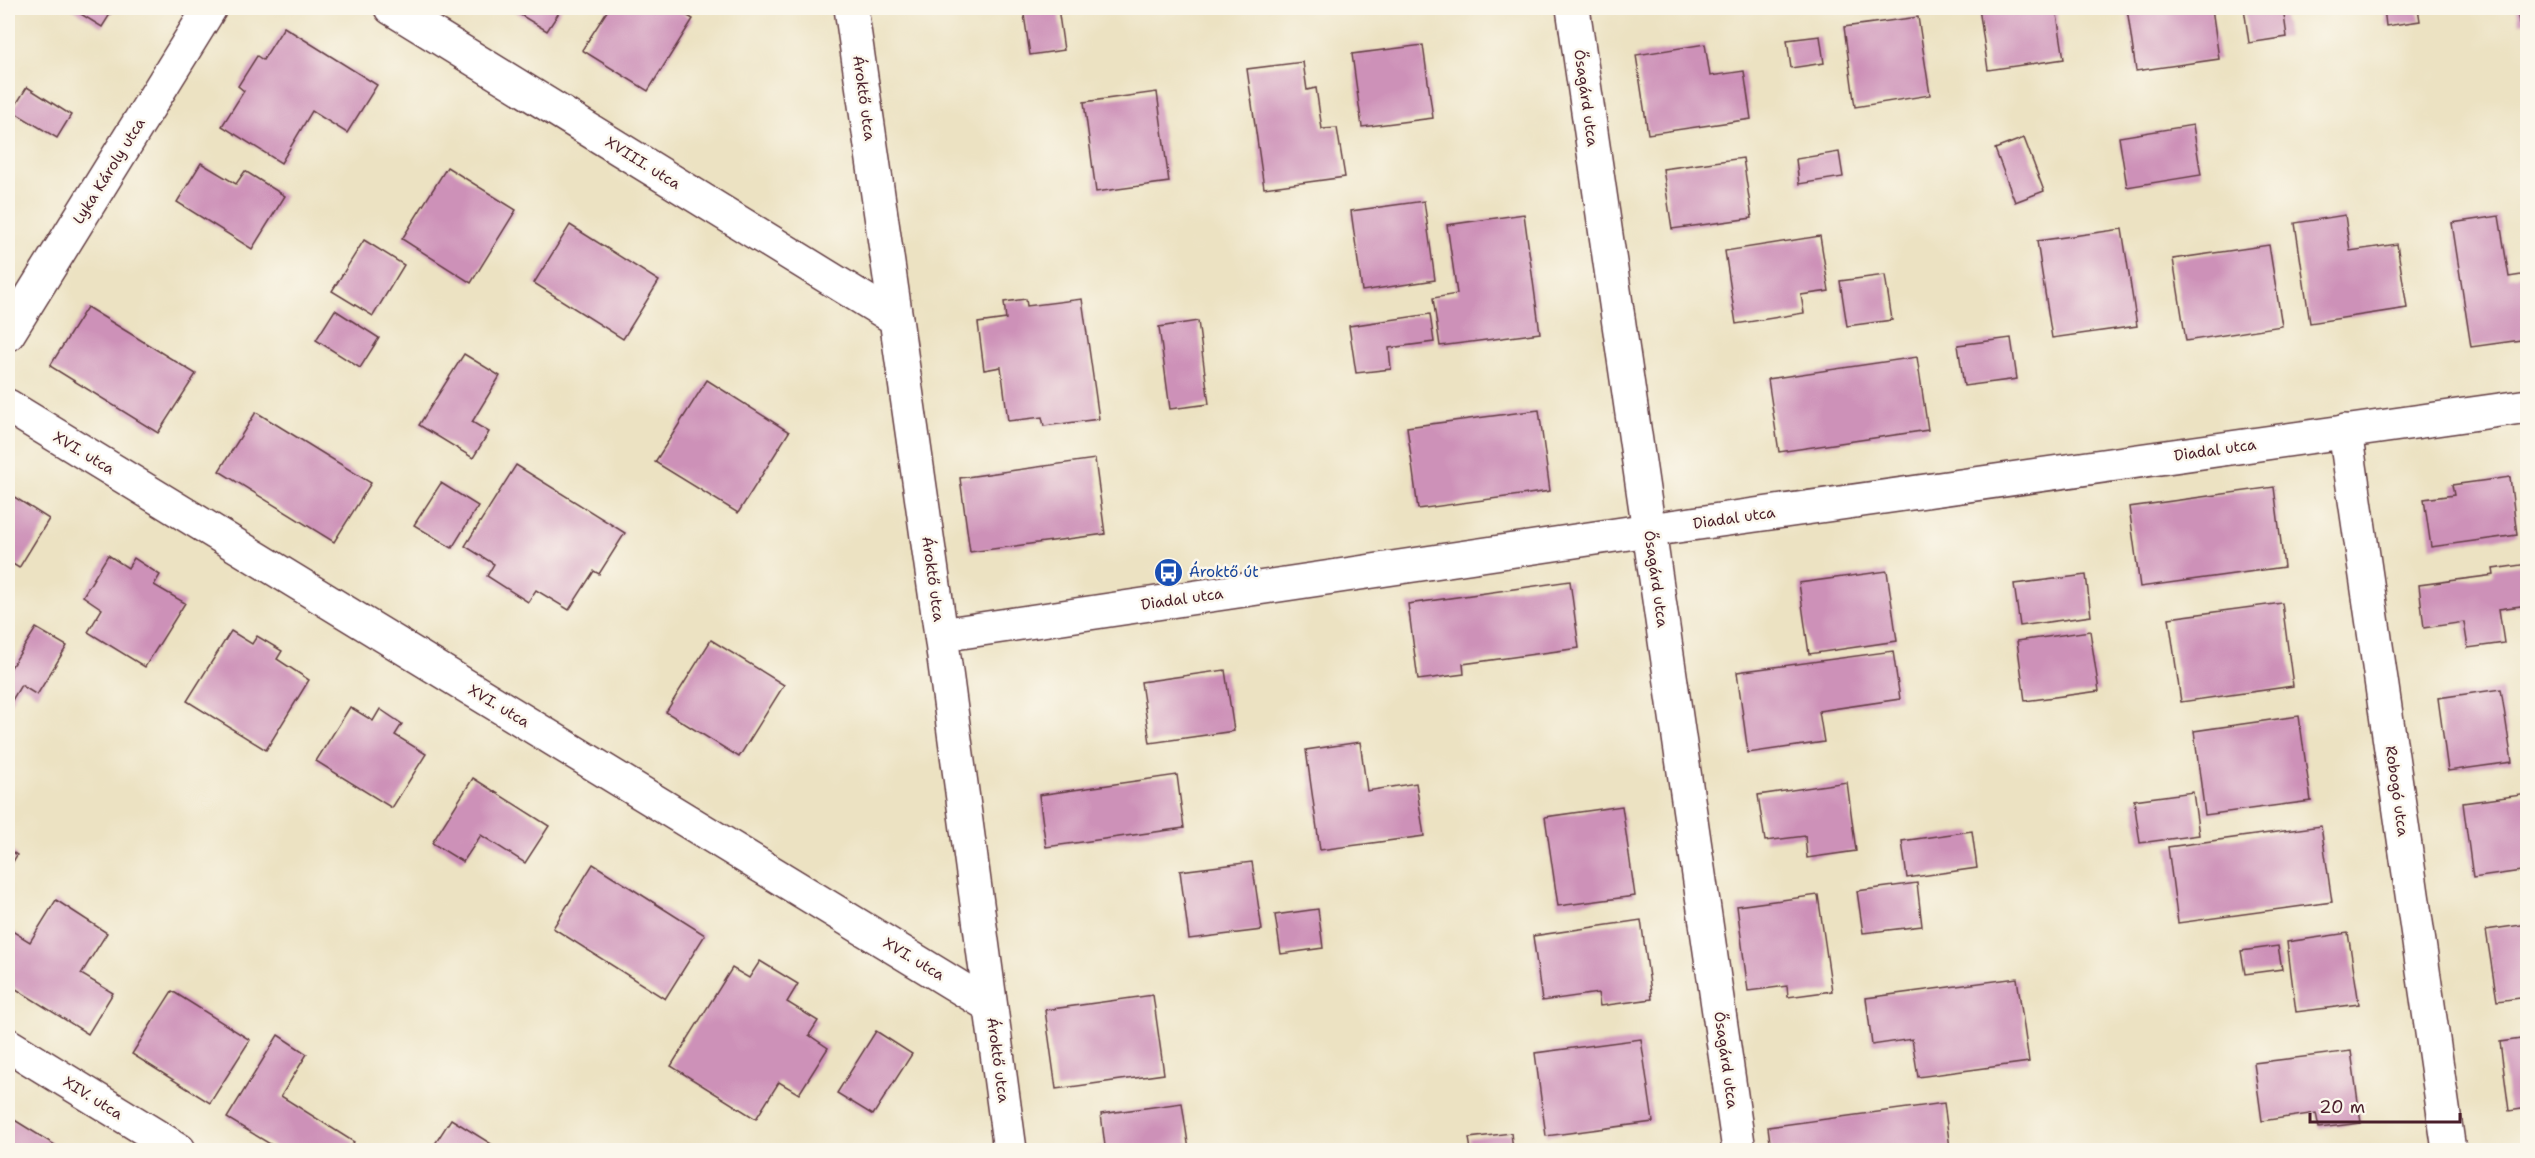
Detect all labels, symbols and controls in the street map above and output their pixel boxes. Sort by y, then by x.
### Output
street label: Ősagárd utca [1569,48,1604,148]
street label: Ároktő utca [848,54,881,143]
street label: Lyka Károly utca [68,113,150,228]
street label: XVIII. utca [602,132,685,194]
street label: XVI. utca [50,427,119,479]
street label: Diadal utca [2173,434,2258,466]
street label: Diadal utca [1692,502,1777,534]
street label: Ősagárd utca [1639,529,1674,629]
street label: Ároktő utca [917,535,950,624]
bus stop icon: Ároktő út [1152,556,1184,588]
place label: Ároktő út [1189,561,1259,582]
street label: Diadal utca [1140,583,1225,615]
street label: XVI. utca [465,680,534,732]
street label: Robogó utca [2381,744,2413,838]
street label: XVI. utca [880,933,949,985]
street label: Ősagárd utca [1709,1010,1744,1110]
street label: Ároktő utca [982,1016,1015,1105]
street label: XIV. utca [59,1072,127,1124]
scale bar [2310,1086,2460,1124]
text: 20 m [2319,1095,2365,1119]

